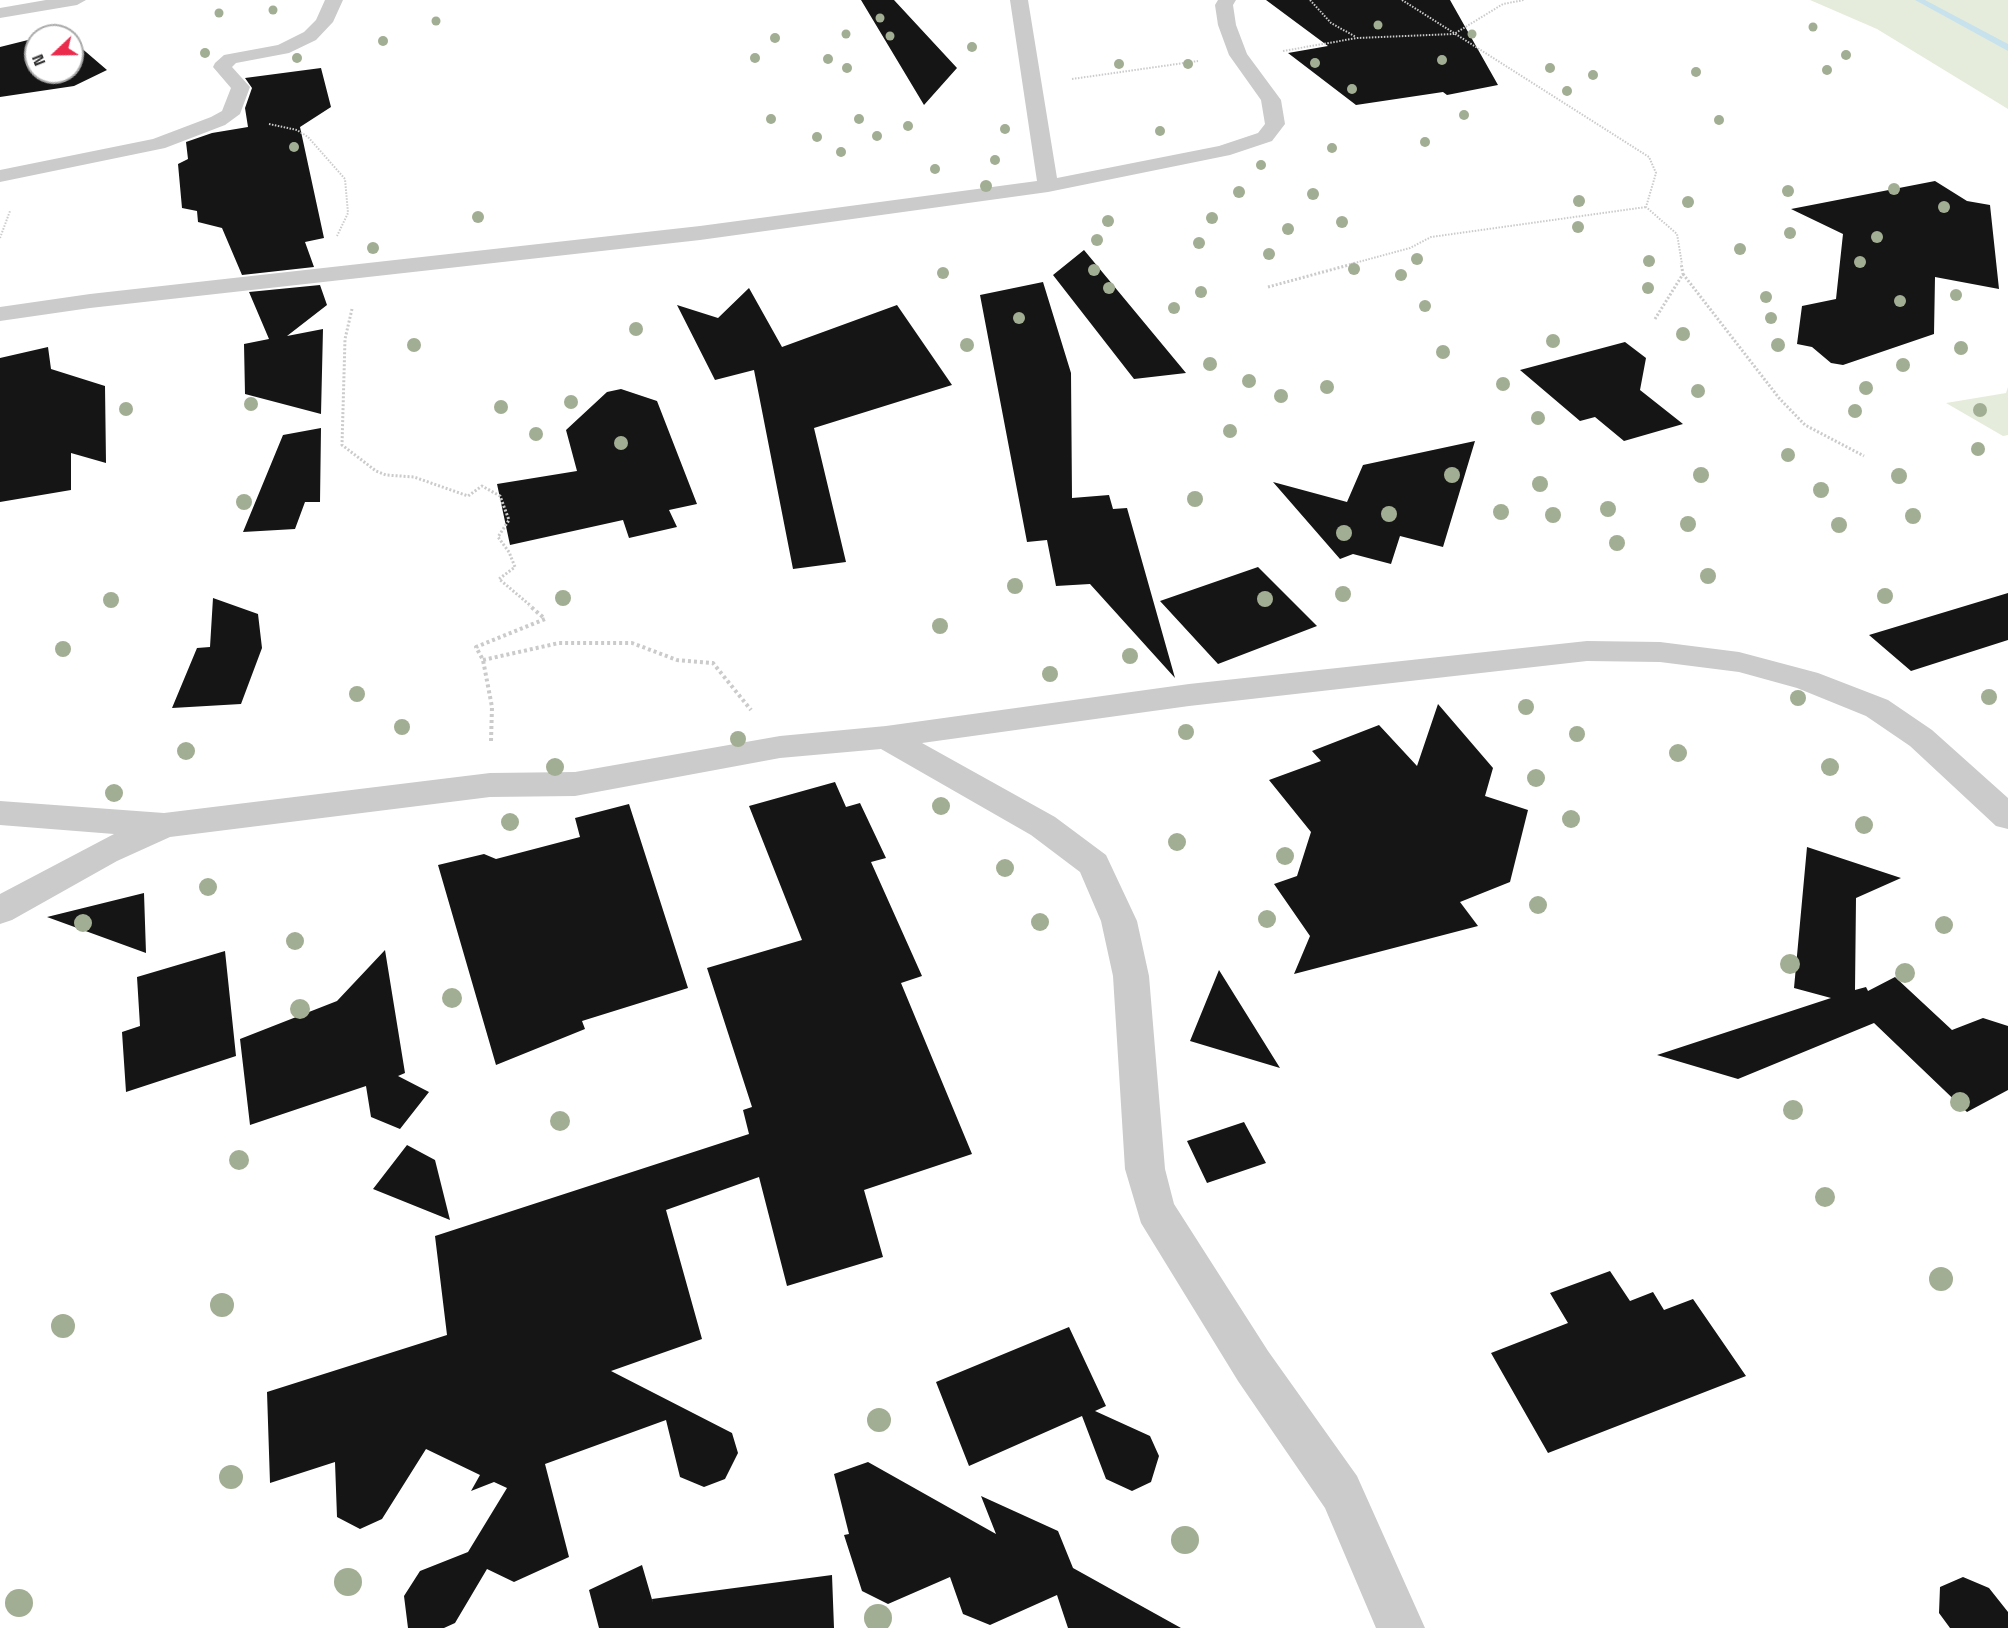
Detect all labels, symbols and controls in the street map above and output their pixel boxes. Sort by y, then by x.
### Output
north arrow [24,24,84,84]
text: N [27,51,50,69]

